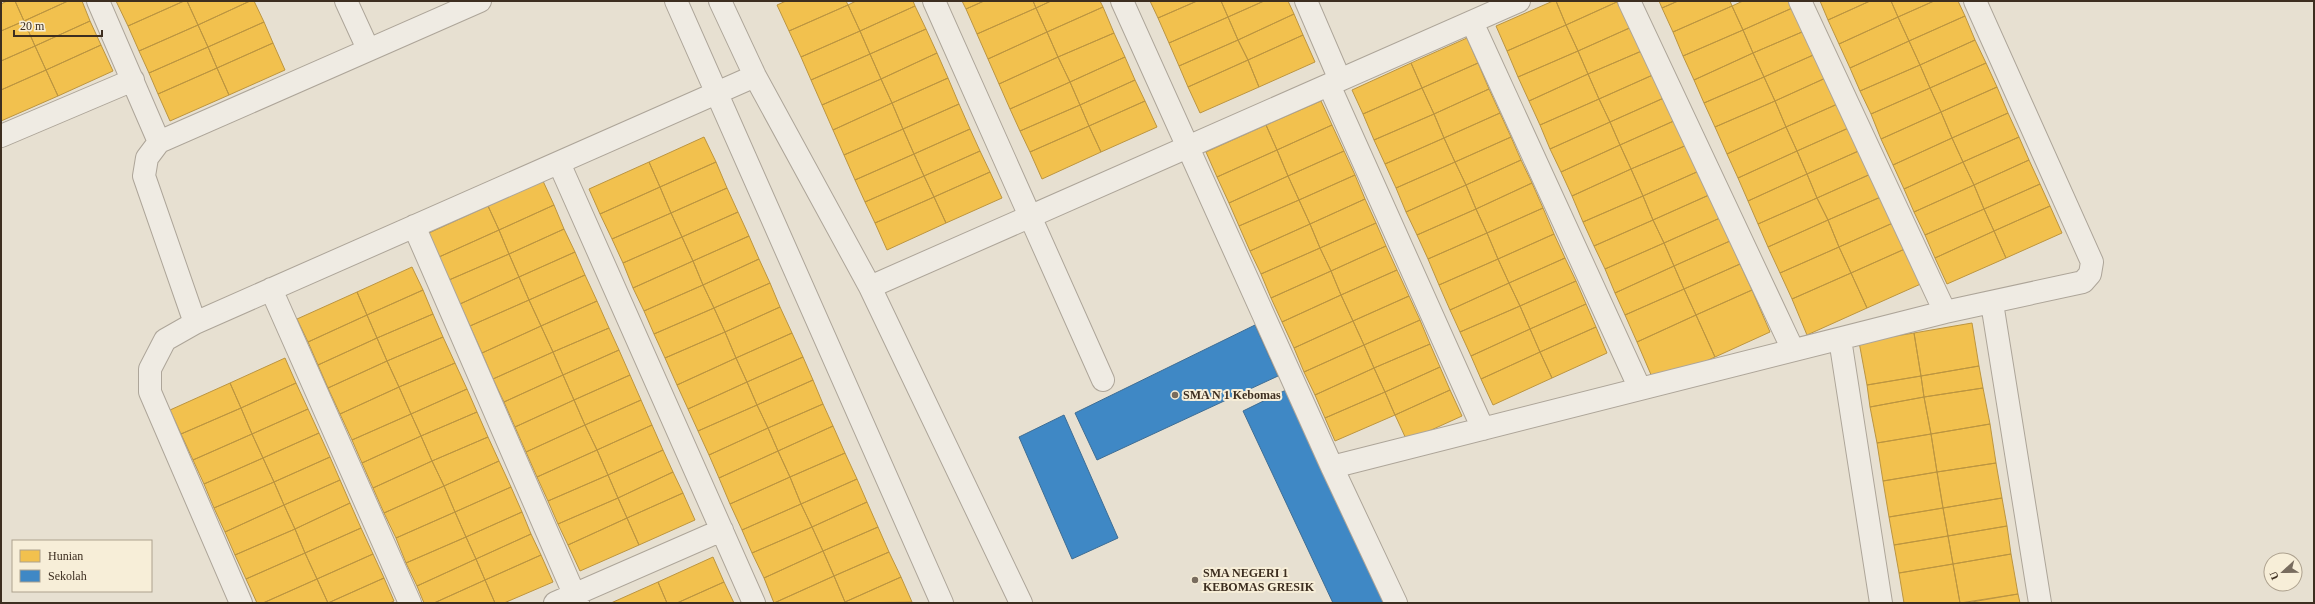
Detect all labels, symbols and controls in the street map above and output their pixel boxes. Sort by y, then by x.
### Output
scale bar [14,12,102,38]
text: 20 m [20,19,45,33]
place label: SMA N 1 Kebomas [1183,388,1281,402]
marker: SMA N 1 Kebomas [1170,390,1180,400]
legend [12,540,152,592]
text: Hunian [48,549,83,563]
north arrow [2263,552,2303,592]
place label: SMA NEGERI 1 KEBOMAS GRESIK [1203,566,1315,594]
text: Sekolah [48,569,87,583]
text: U [2267,570,2281,582]
marker: SMA NEGERI 1 KEBOMAS GRESIK [1190,575,1200,585]

